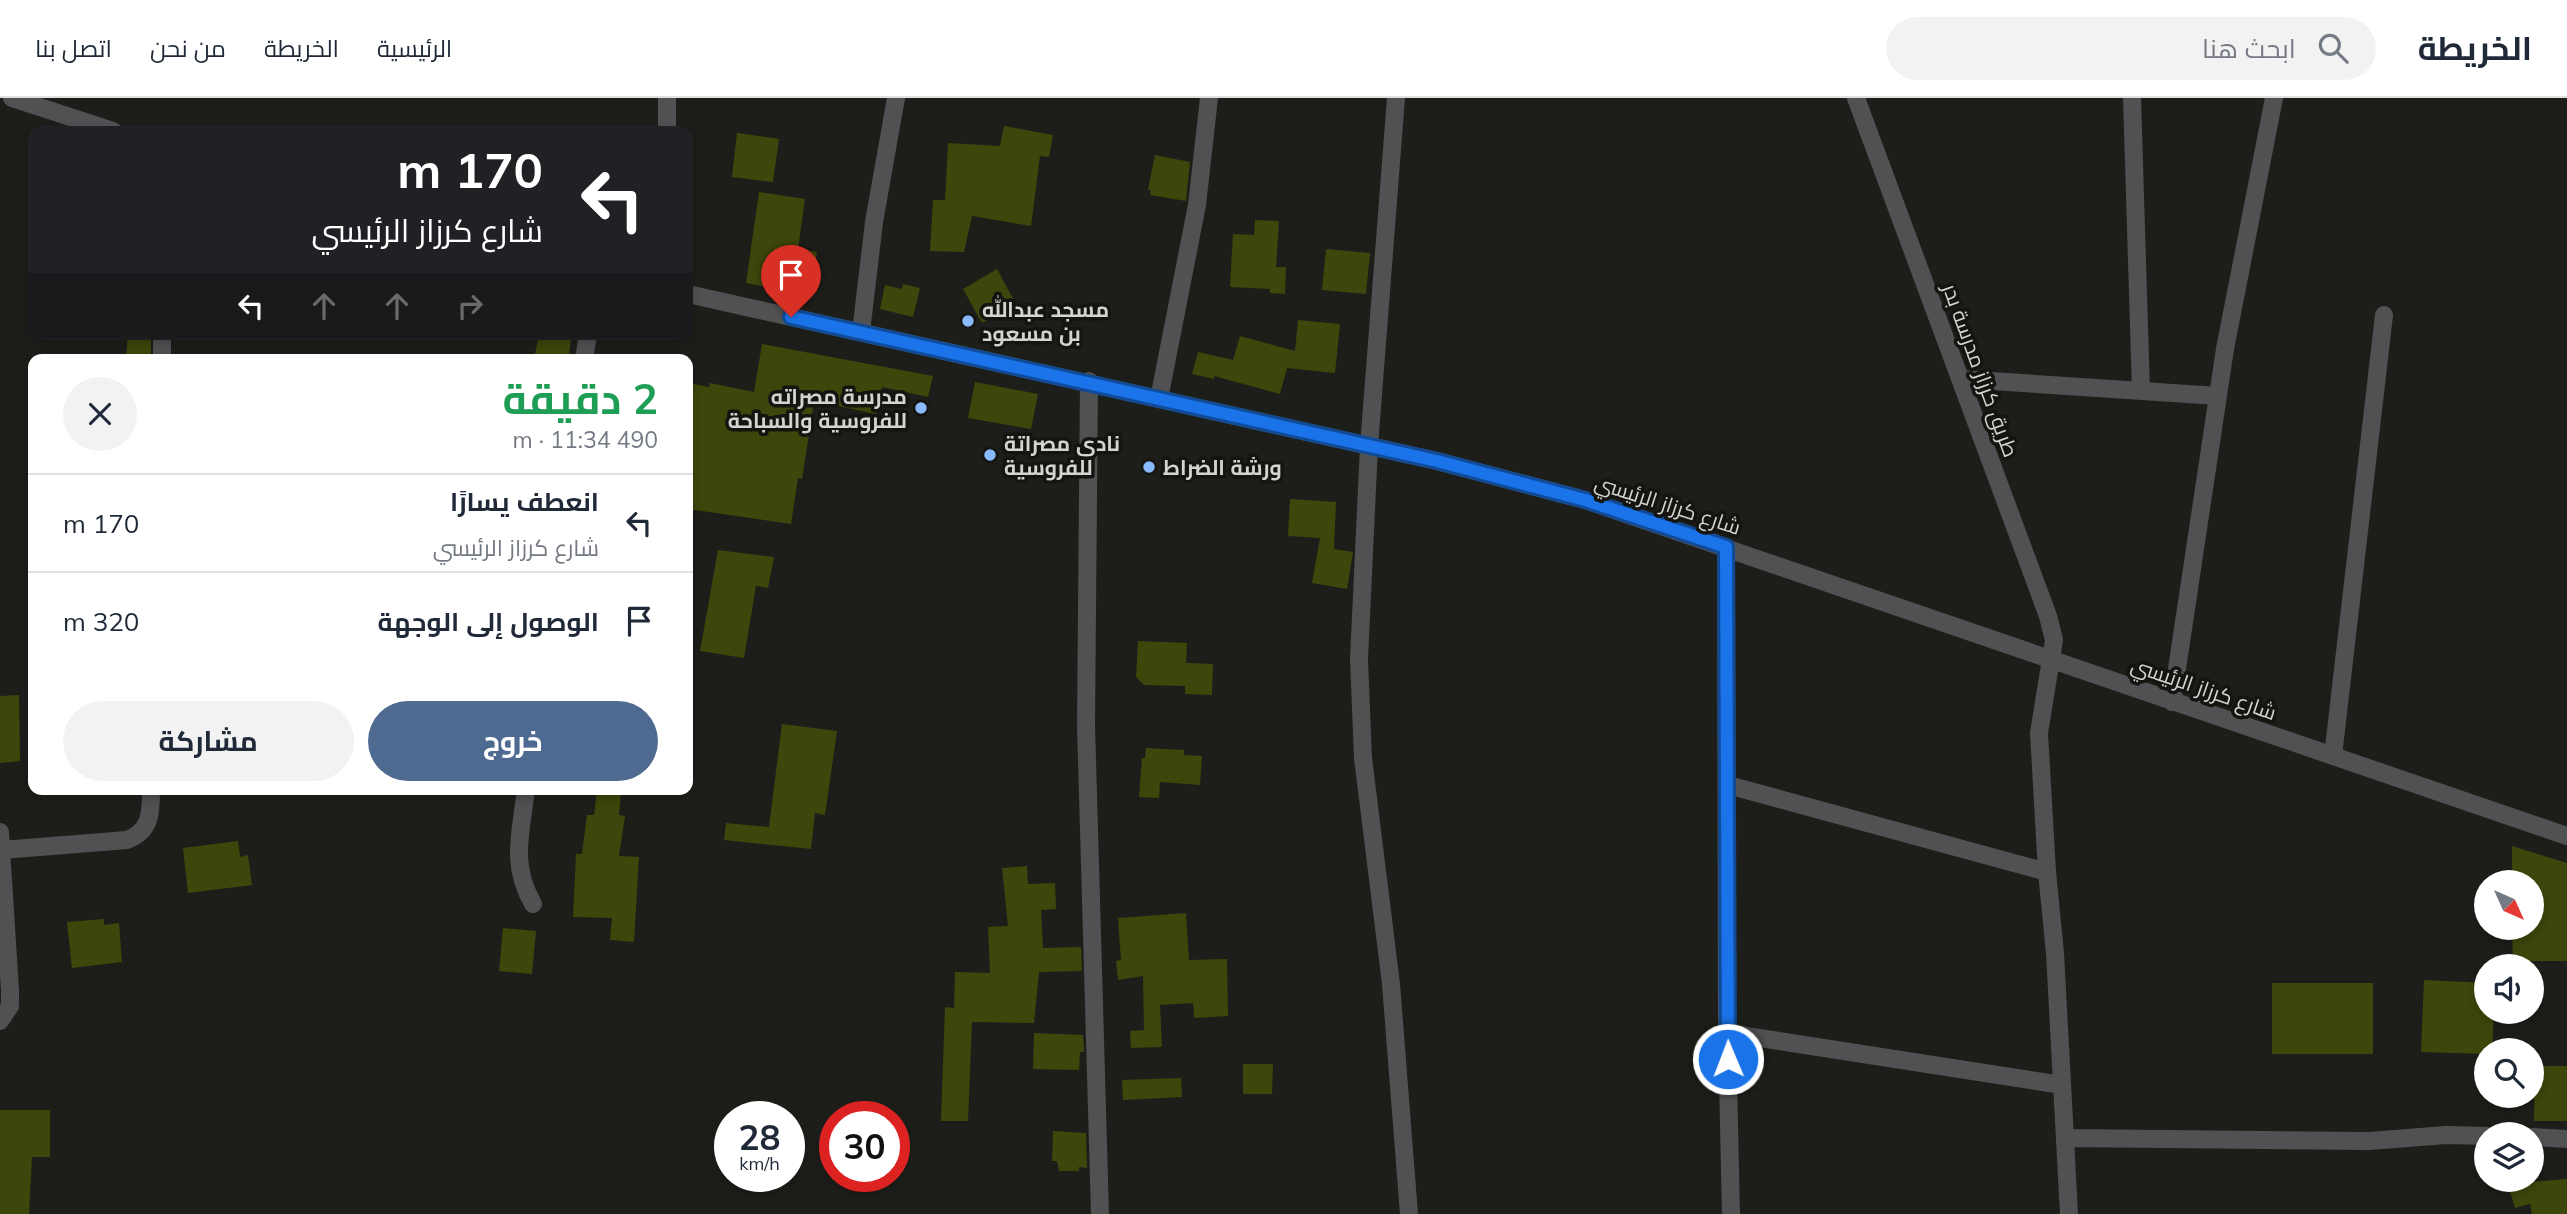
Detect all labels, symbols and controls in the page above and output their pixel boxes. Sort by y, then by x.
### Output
search box [1886,17,2376,80]
text: الخريطة [2418,27,2532,68]
icon: search [2314,29,2352,67]
text: ابحث هنا [2202,32,2296,65]
text: اتصل بنا [35,33,112,63]
text: من نحن [150,33,226,63]
text: الخريطة [264,33,339,63]
text: الرئيسية [377,33,452,63]
text: 170 m [397,139,543,200]
icon: left [567,154,658,245]
text: شارع كرزاز الرئيسي [312,210,543,250]
pin [761,245,821,317]
icon: arrive [772,256,810,294]
street label: طريق كرزاز مدرسة بدر [1936,279,2024,461]
icon: left [232,287,270,325]
icon: ahead [305,287,343,325]
icon: ahead [378,287,416,325]
icon: right [451,287,489,325]
place label: مسجد عبدالله بن مسعود [982,295,1109,347]
marker: مسجد عبدالله بن مسعود [960,313,976,329]
text: 2 دقيقة [503,372,658,425]
button: close [63,377,137,451]
place label: مدرسة مصراته للفروسية والسباحة [728,383,907,434]
marker: مدرسة مصراته للفروسية والسباحة [913,400,929,416]
text: 490 m · 11:34 [513,425,658,454]
place label: نادي مصراتة للفروسية [1004,430,1120,481]
marker: نادي مصراتة للفروسية [982,447,998,463]
place label: ورشة الضراط [1163,454,1282,481]
marker: ورشة الضراط [1141,459,1157,475]
street label: شارع كرزاز الرئيسي [1591,468,1744,543]
text: انعطف يسارًا [450,485,599,518]
icon: left [620,504,658,542]
text: 170 m [63,507,139,540]
text: شارع كرزاز الرئيسي [433,533,599,562]
icon: arrive [620,602,658,640]
text: 320 m [63,605,139,638]
text: الوصول إلى الوجهة [378,605,599,638]
street label: شارع كرزاز الرئيسي [2127,651,2280,728]
button: مشاركة [63,701,354,781]
button: خروج [368,701,658,781]
north arrow [2474,870,2544,940]
map controls [2474,870,2544,1192]
button: sound [2474,954,2544,1024]
position arrow [1691,1022,1765,1096]
button: search [2474,1038,2544,1108]
speed limit sign: 30 [819,1101,910,1192]
text: 28 [738,1115,781,1159]
button: layers [2474,1122,2544,1192]
text: km/h [739,1152,780,1175]

